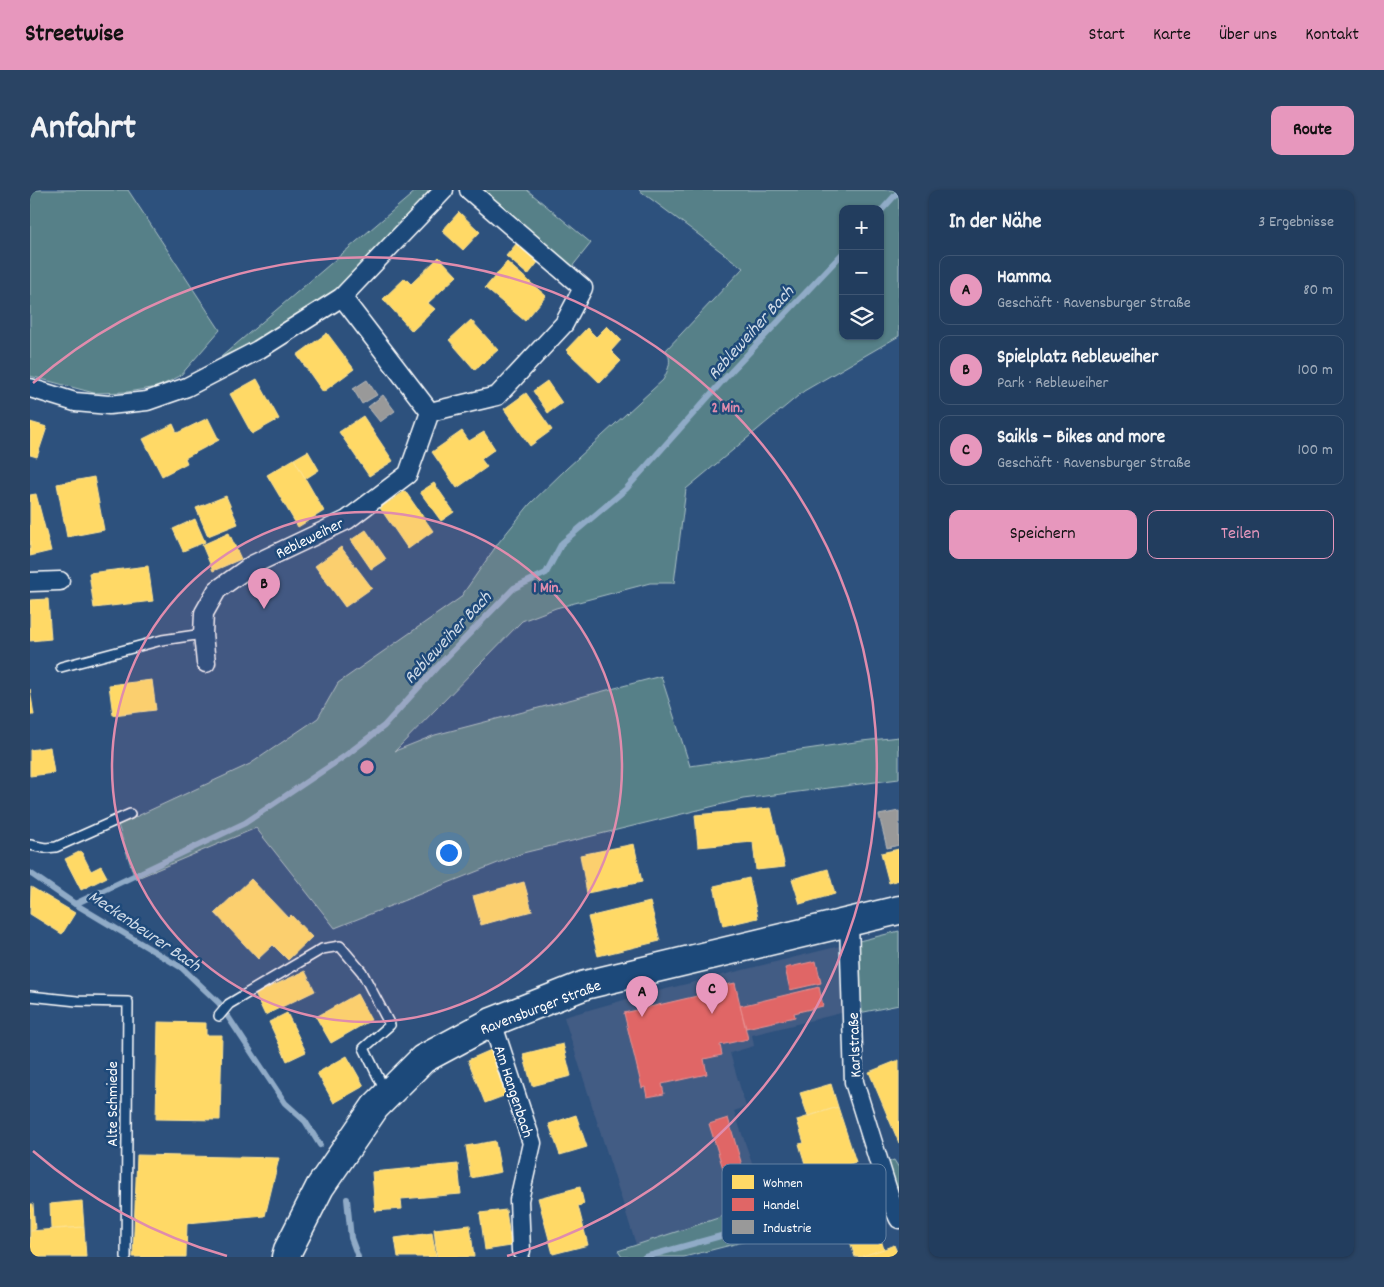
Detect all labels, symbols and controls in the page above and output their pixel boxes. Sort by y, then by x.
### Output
text: Streetwise [25,18,124,52]
text: Start [1089,23,1125,48]
text: Karte [1153,23,1191,48]
text: Über uns [1219,23,1277,48]
text: Kontakt [1305,23,1359,48]
text: Anfahrt [30,105,136,155]
button: Route [1271,106,1354,155]
map controls [839,205,884,340]
button: + [839,205,884,250]
text: In der Nähe [949,208,1041,238]
text: 3 Ergebnisse [1258,211,1334,234]
button: − [839,250,884,295]
text: Hamma [997,265,1051,292]
text: A [962,279,970,302]
text: 80 m [1303,279,1333,302]
water label: Rebleweiher Bach [703,281,801,386]
text: Geschäft · Ravensburger Straße [997,292,1191,315]
button: layers [839,295,884,340]
text: Spielplatz Rebleweiher [997,345,1158,372]
text: B [962,359,970,382]
text: 100 m [1297,359,1333,382]
text: Park · Rebleweiher [997,372,1108,395]
text: 2 Min. [712,398,743,420]
text: Saikls – Bikes and more [997,425,1165,452]
text: C [962,439,970,462]
text: 100 m [1297,439,1333,462]
text: Geschäft · Ravensburger Straße [997,452,1191,475]
button: Speichern [949,510,1137,559]
button: Teilen [1147,510,1334,559]
street label: Rebleweiher [272,513,348,566]
pin: B [248,568,280,609]
text: 1 Min. [533,578,561,600]
water label: Rebleweiher Bach [399,586,499,691]
centre of rings [358,758,376,776]
your location [436,840,462,866]
water label: Meckenbeurer Bach [82,885,205,979]
pin: C [696,973,728,1014]
street label: Ravensburger Straße [477,975,605,1042]
pin: A [626,976,658,1017]
street label: Karlstraße [843,1012,868,1078]
street label: Am Hangenbach [487,1043,538,1141]
street label: Alte Schmiede [102,1061,125,1147]
legend [722,1164,886,1244]
text: Wohnen [763,1174,803,1194]
text: Handel [763,1196,800,1216]
text: Industrie [763,1219,811,1239]

